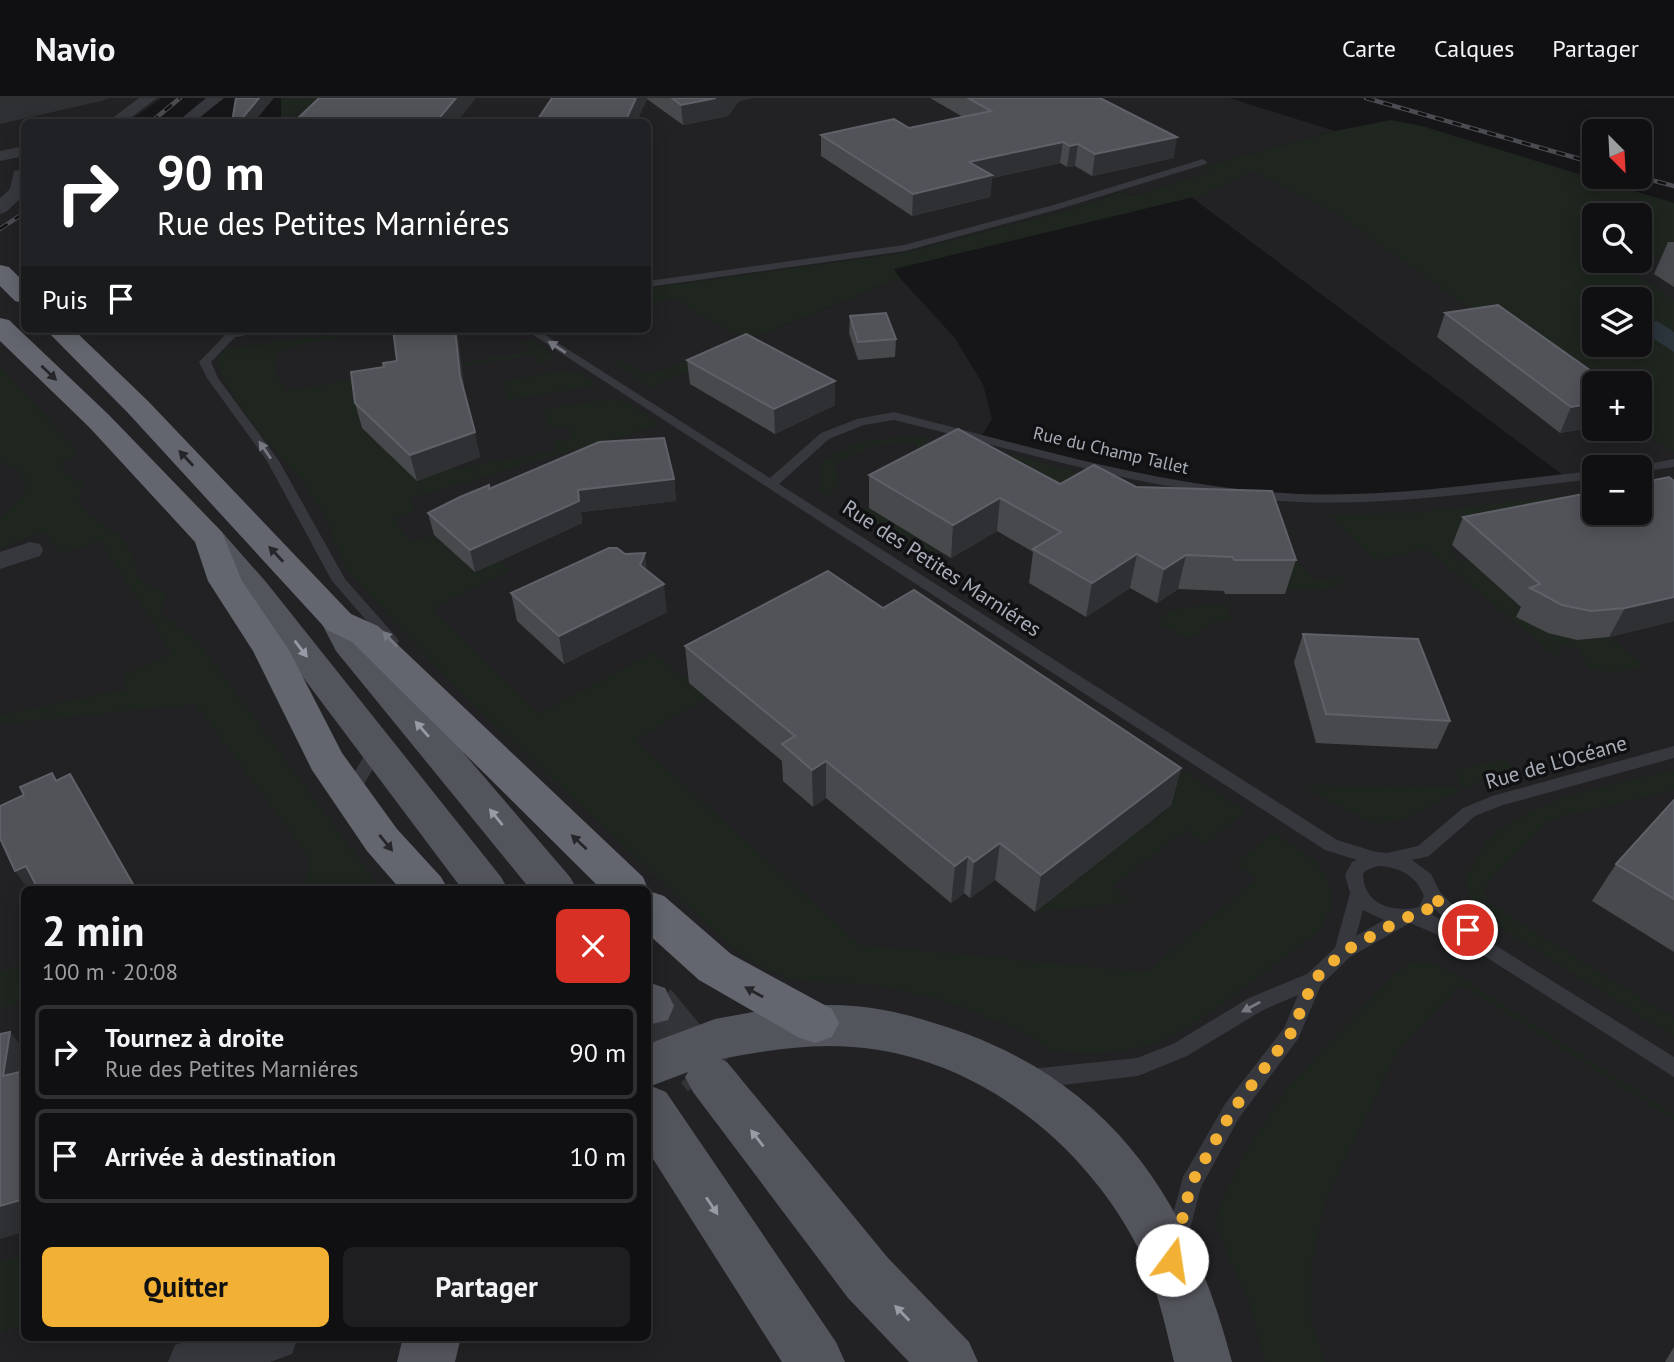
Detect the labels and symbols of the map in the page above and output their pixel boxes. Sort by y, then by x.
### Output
north arrow [1582,119,1652,189]
one-way arrow [547,340,567,353]
one-way arrow [40,365,57,381]
street label: Rue du Champ Tallet [1031,421,1191,479]
one-way arrow [258,441,272,459]
one-way arrow [178,450,194,467]
street label: Rue des Petites Marniéres [838,494,1046,642]
one-way arrow [268,545,284,563]
one-way arrow [382,630,398,648]
one-way arrow [293,639,308,657]
one-way arrow [414,720,430,738]
street label: Rue de L'Océane [1482,729,1630,795]
one-way arrow [489,809,504,827]
one-way arrow [570,833,587,850]
one-way arrow [378,834,393,852]
pin [1438,900,1498,960]
one-way arrow [744,986,764,997]
one-way arrow [1241,1000,1261,1012]
one-way arrow [750,1129,764,1147]
one-way arrow [706,1196,719,1215]
position arrow [1135,1223,1209,1297]
one-way arrow [894,1305,910,1322]

